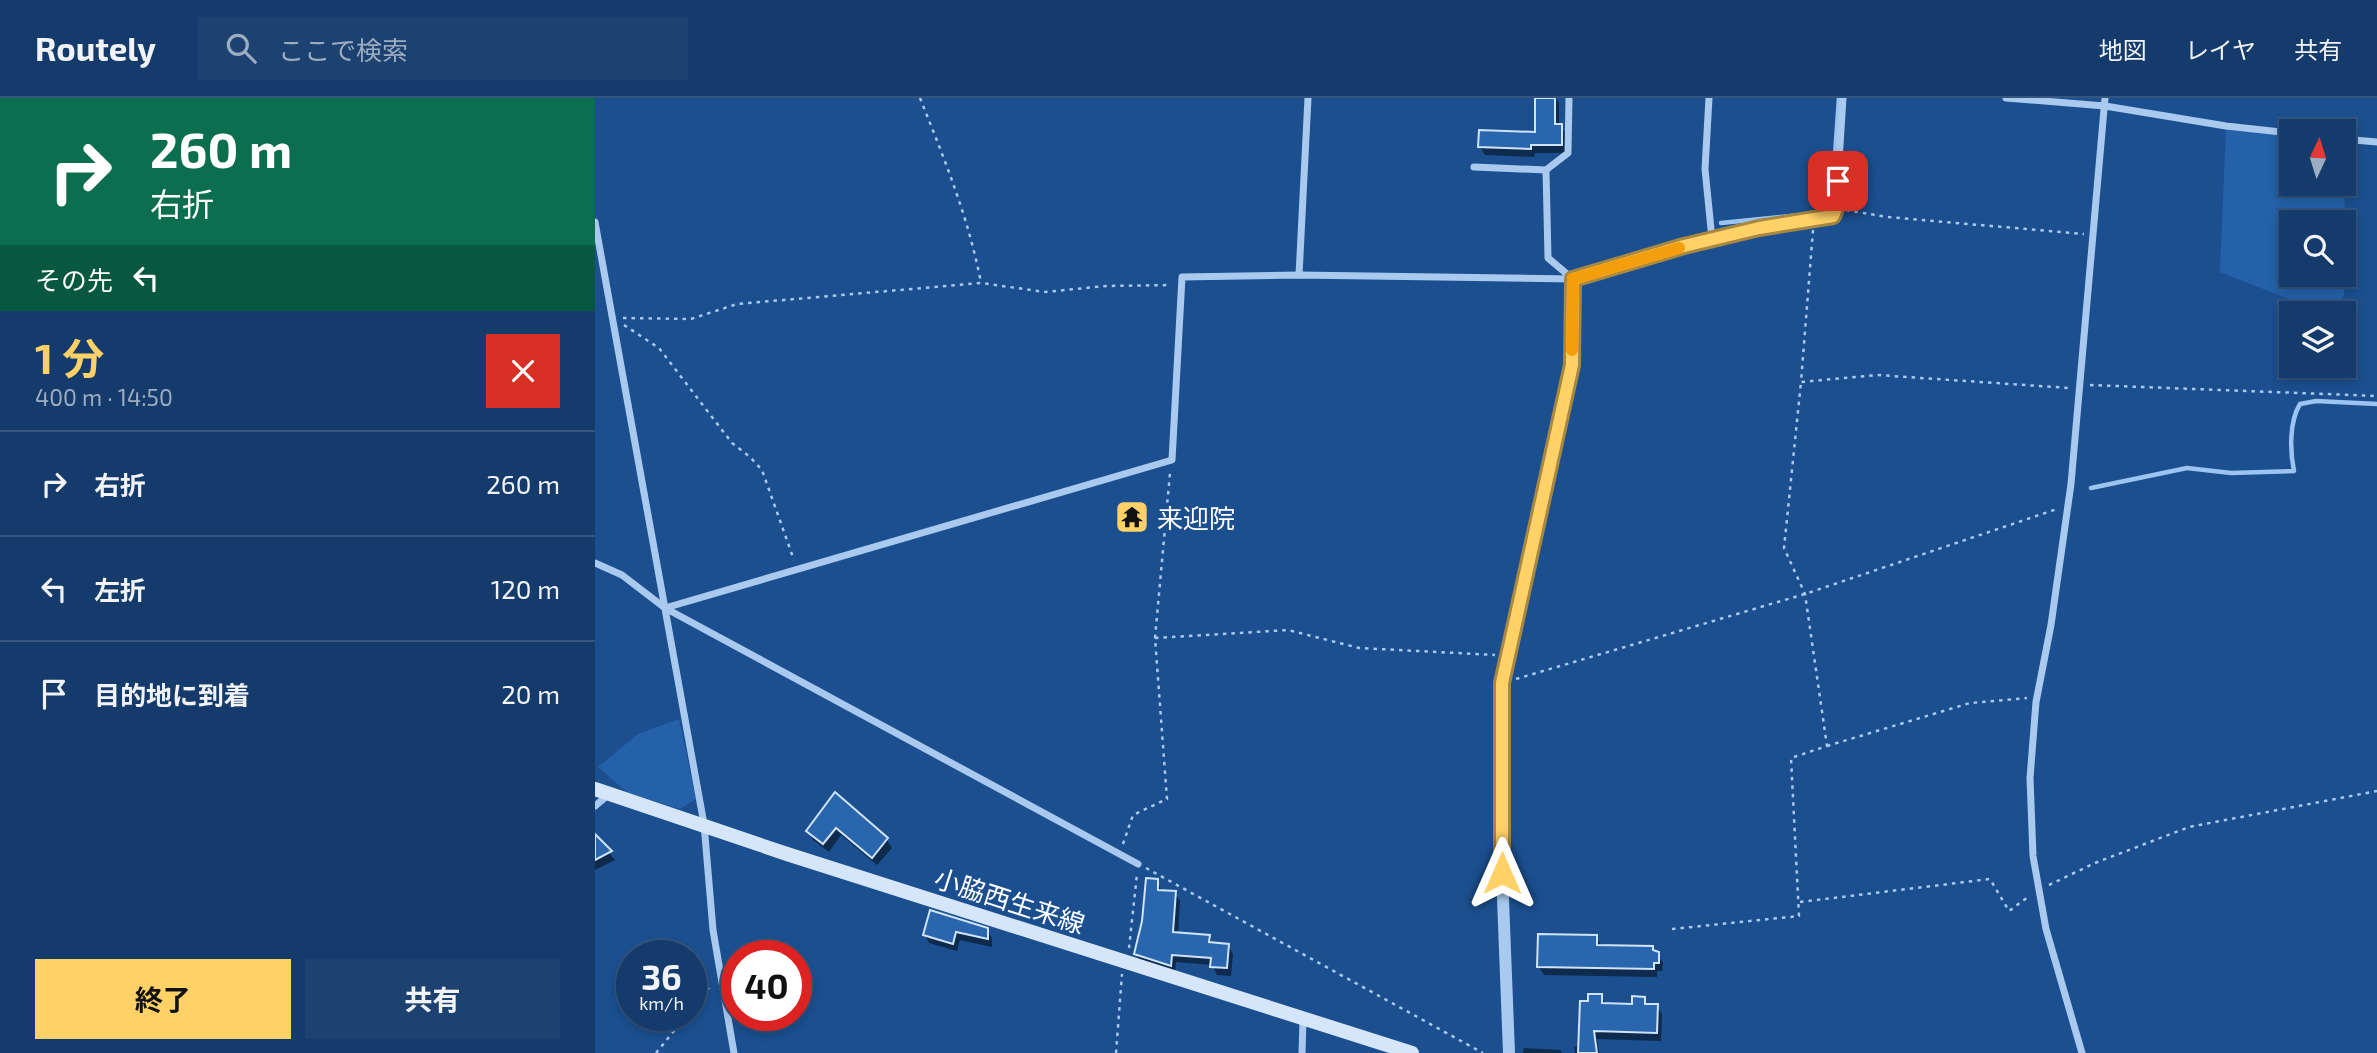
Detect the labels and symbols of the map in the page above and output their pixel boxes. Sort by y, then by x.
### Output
north arrow [2279,119,2355,196]
pin [1808,151,1868,211]
temple icon: 来迎院 [1113,498,1151,536]
place label: 来迎院 [1157,502,1235,533]
position arrow [1465,836,1539,910]
street label: 小脇西生来線 [931,861,1089,939]
speed limit sign: 40 [721,940,812,1031]

